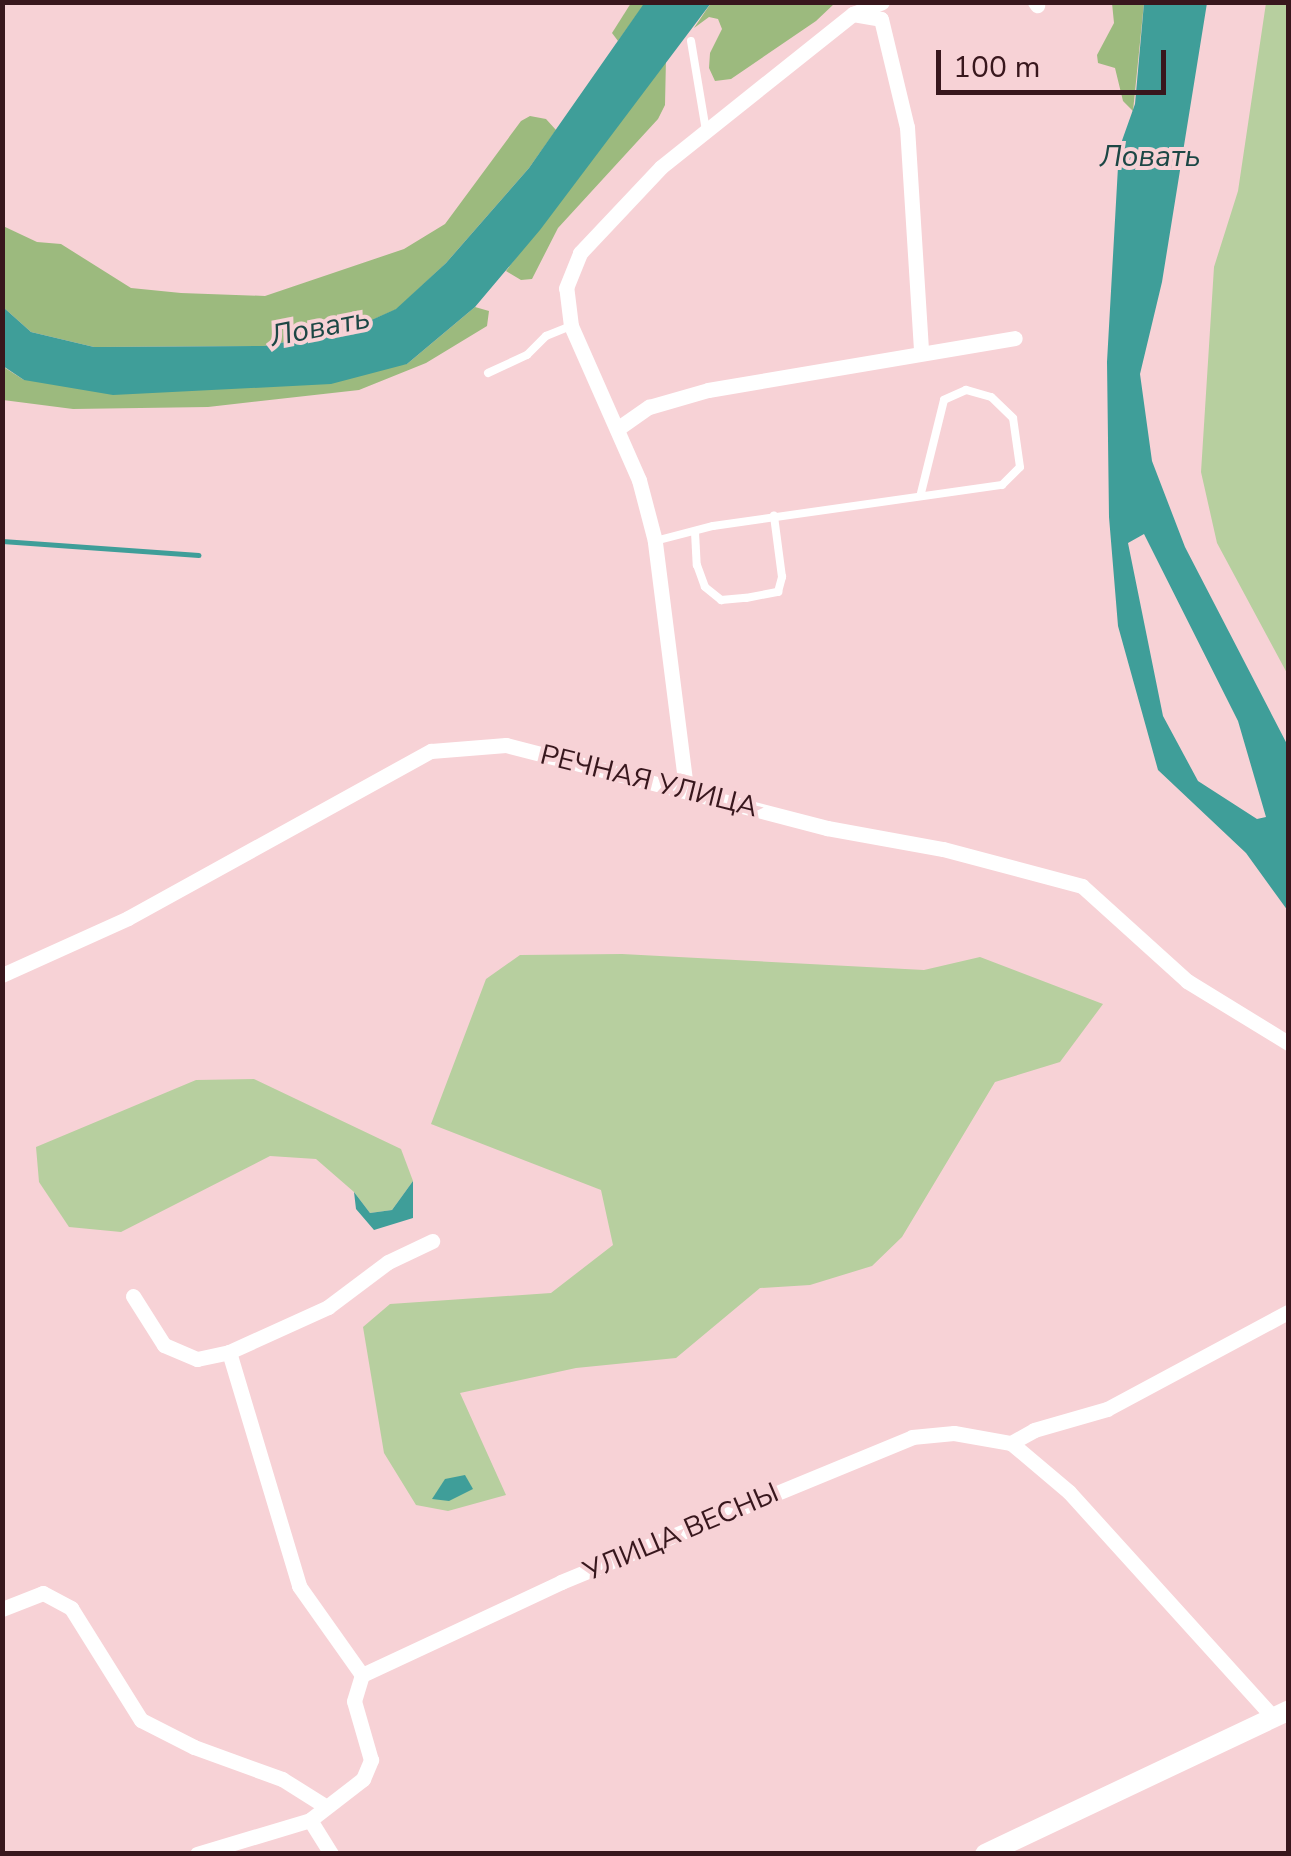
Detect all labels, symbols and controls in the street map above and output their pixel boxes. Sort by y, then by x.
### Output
scale bar [941,30,1171,92]
text: 100 m [953,47,1040,88]
water label: Ловать [1099,139,1201,175]
water label: Ловать [267,301,373,355]
street label: РЕЧНАЯ УЛИЦА [537,738,761,824]
street label: УЛИЦА ВЕСНЫ [578,1476,784,1588]

